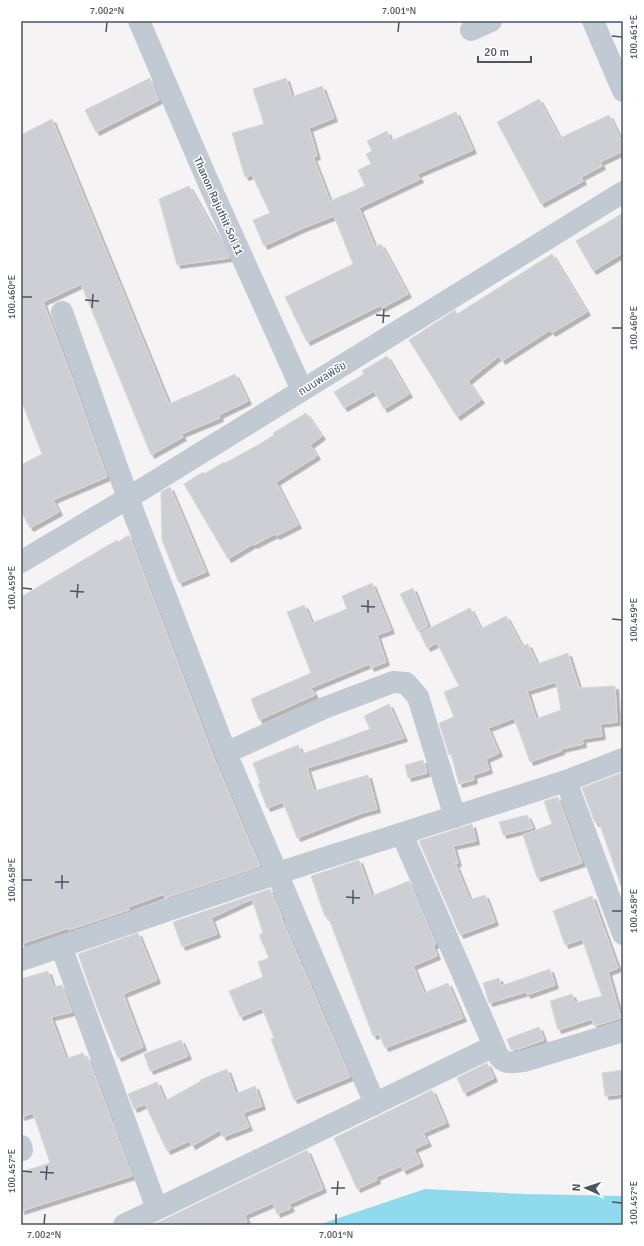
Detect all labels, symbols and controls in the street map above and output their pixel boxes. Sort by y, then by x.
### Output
text: 7.002°N [90,5,124,17]
text: 7.001°N [382,5,416,17]
text: 100.461°E [628,14,640,59]
scale bar [478,38,531,64]
text: 20 m [484,45,509,60]
street label: Thanon Rajuthit Soi 11 [191,155,246,258]
text: 100.460°E [6,274,18,319]
text: 100.460°E [628,305,640,350]
street label: ถนนพลพิชัย [296,359,349,398]
text: 100.459°E [6,565,18,610]
text: 100.459°E [628,597,640,642]
text: 100.458°E [6,857,18,902]
text: 100.458°E [628,888,640,933]
text: 100.457°E [6,1148,18,1193]
north arrow [566,1168,606,1208]
text: 100.457°E [628,1180,640,1225]
text: N [570,1183,583,1192]
text: 7.002°N [27,1229,61,1241]
text: 7.001°N [319,1229,353,1241]

